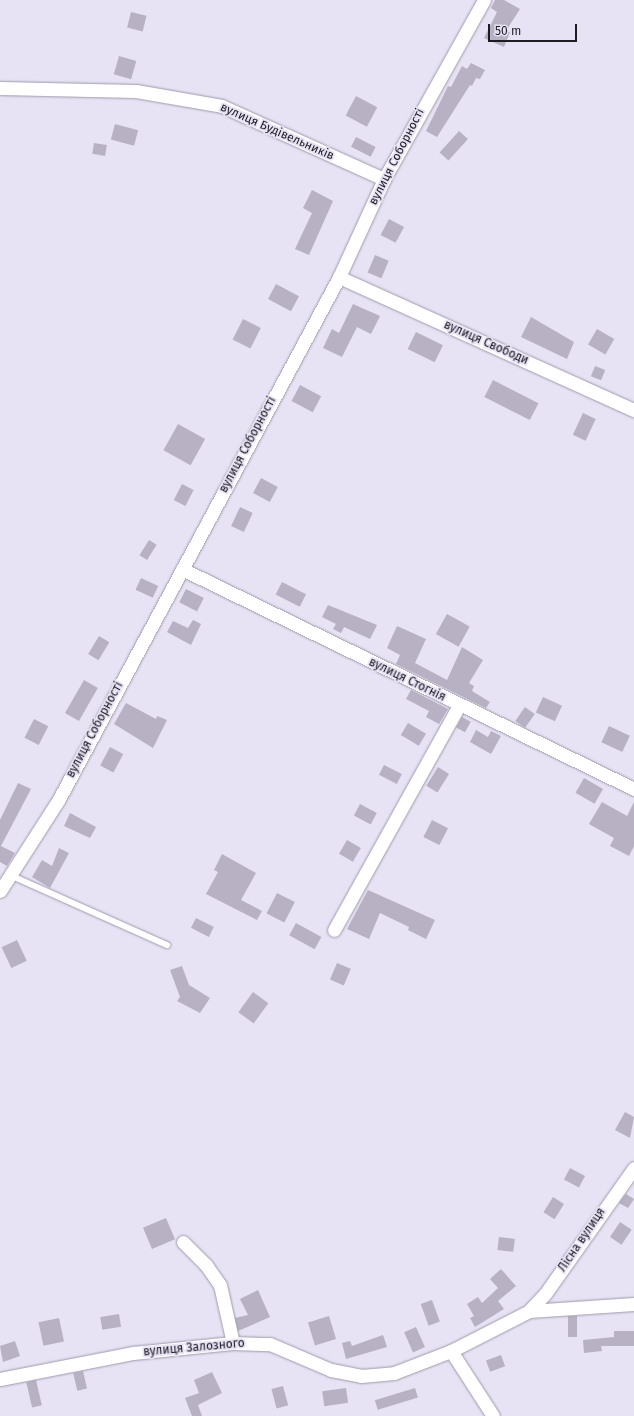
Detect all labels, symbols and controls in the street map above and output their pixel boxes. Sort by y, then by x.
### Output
scale bar [490,16,579,42]
text: 50 m [495,24,521,38]
street label: вулиця Будівельників [218,100,336,164]
street label: вулиця Соборності [366,106,428,208]
street label: вулиця Свободи [441,318,531,368]
street label: вулиця Соборності [217,395,279,495]
street label: вулиця Стогнія [366,655,448,705]
street label: вулиця Соборності [64,680,126,780]
street label: Лісна вулиця [555,1205,609,1275]
street label: вулиця Залозного [143,1336,245,1360]

